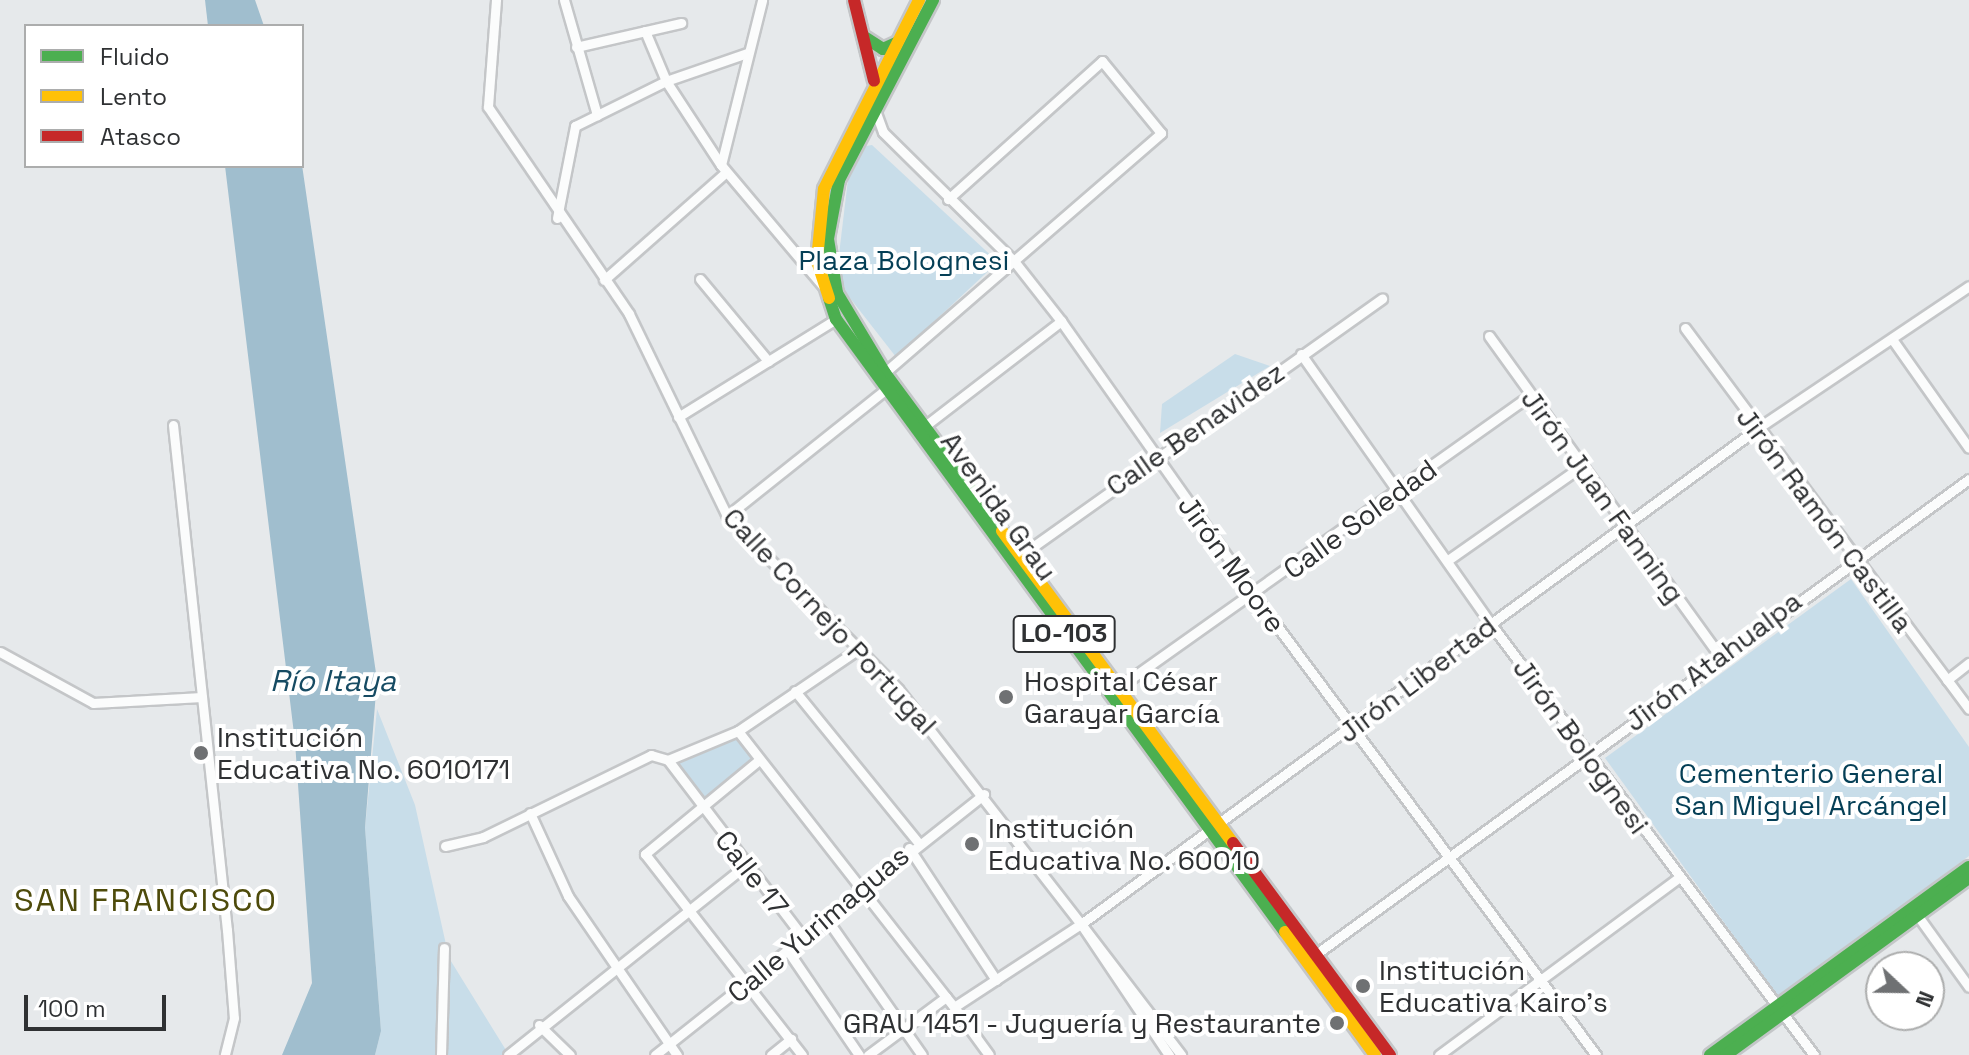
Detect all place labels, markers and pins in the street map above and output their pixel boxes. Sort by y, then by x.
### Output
place label: Hospital César Garayar García [1024,664,1220,730]
marker: Hospital César Garayar García [995,686,1017,708]
place label: Institución Educativa No. 6010171 [217,720,511,786]
marker: Institución Educativa No. 6010171 [192,744,210,762]
place label: Institución Educativa No. 60010 [988,811,1261,877]
marker: Institución Educativa No. 60010 [963,835,981,853]
place label: Institución Educativa Kairo's [1379,953,1608,1019]
marker: Institución Educativa Kairo's [1354,977,1372,995]
place label: GRAU 1451 - Juguería y Restaurante [841,1006,1321,1040]
marker: GRAU 1451 - Juguería y Restaurante [1328,1014,1346,1032]

